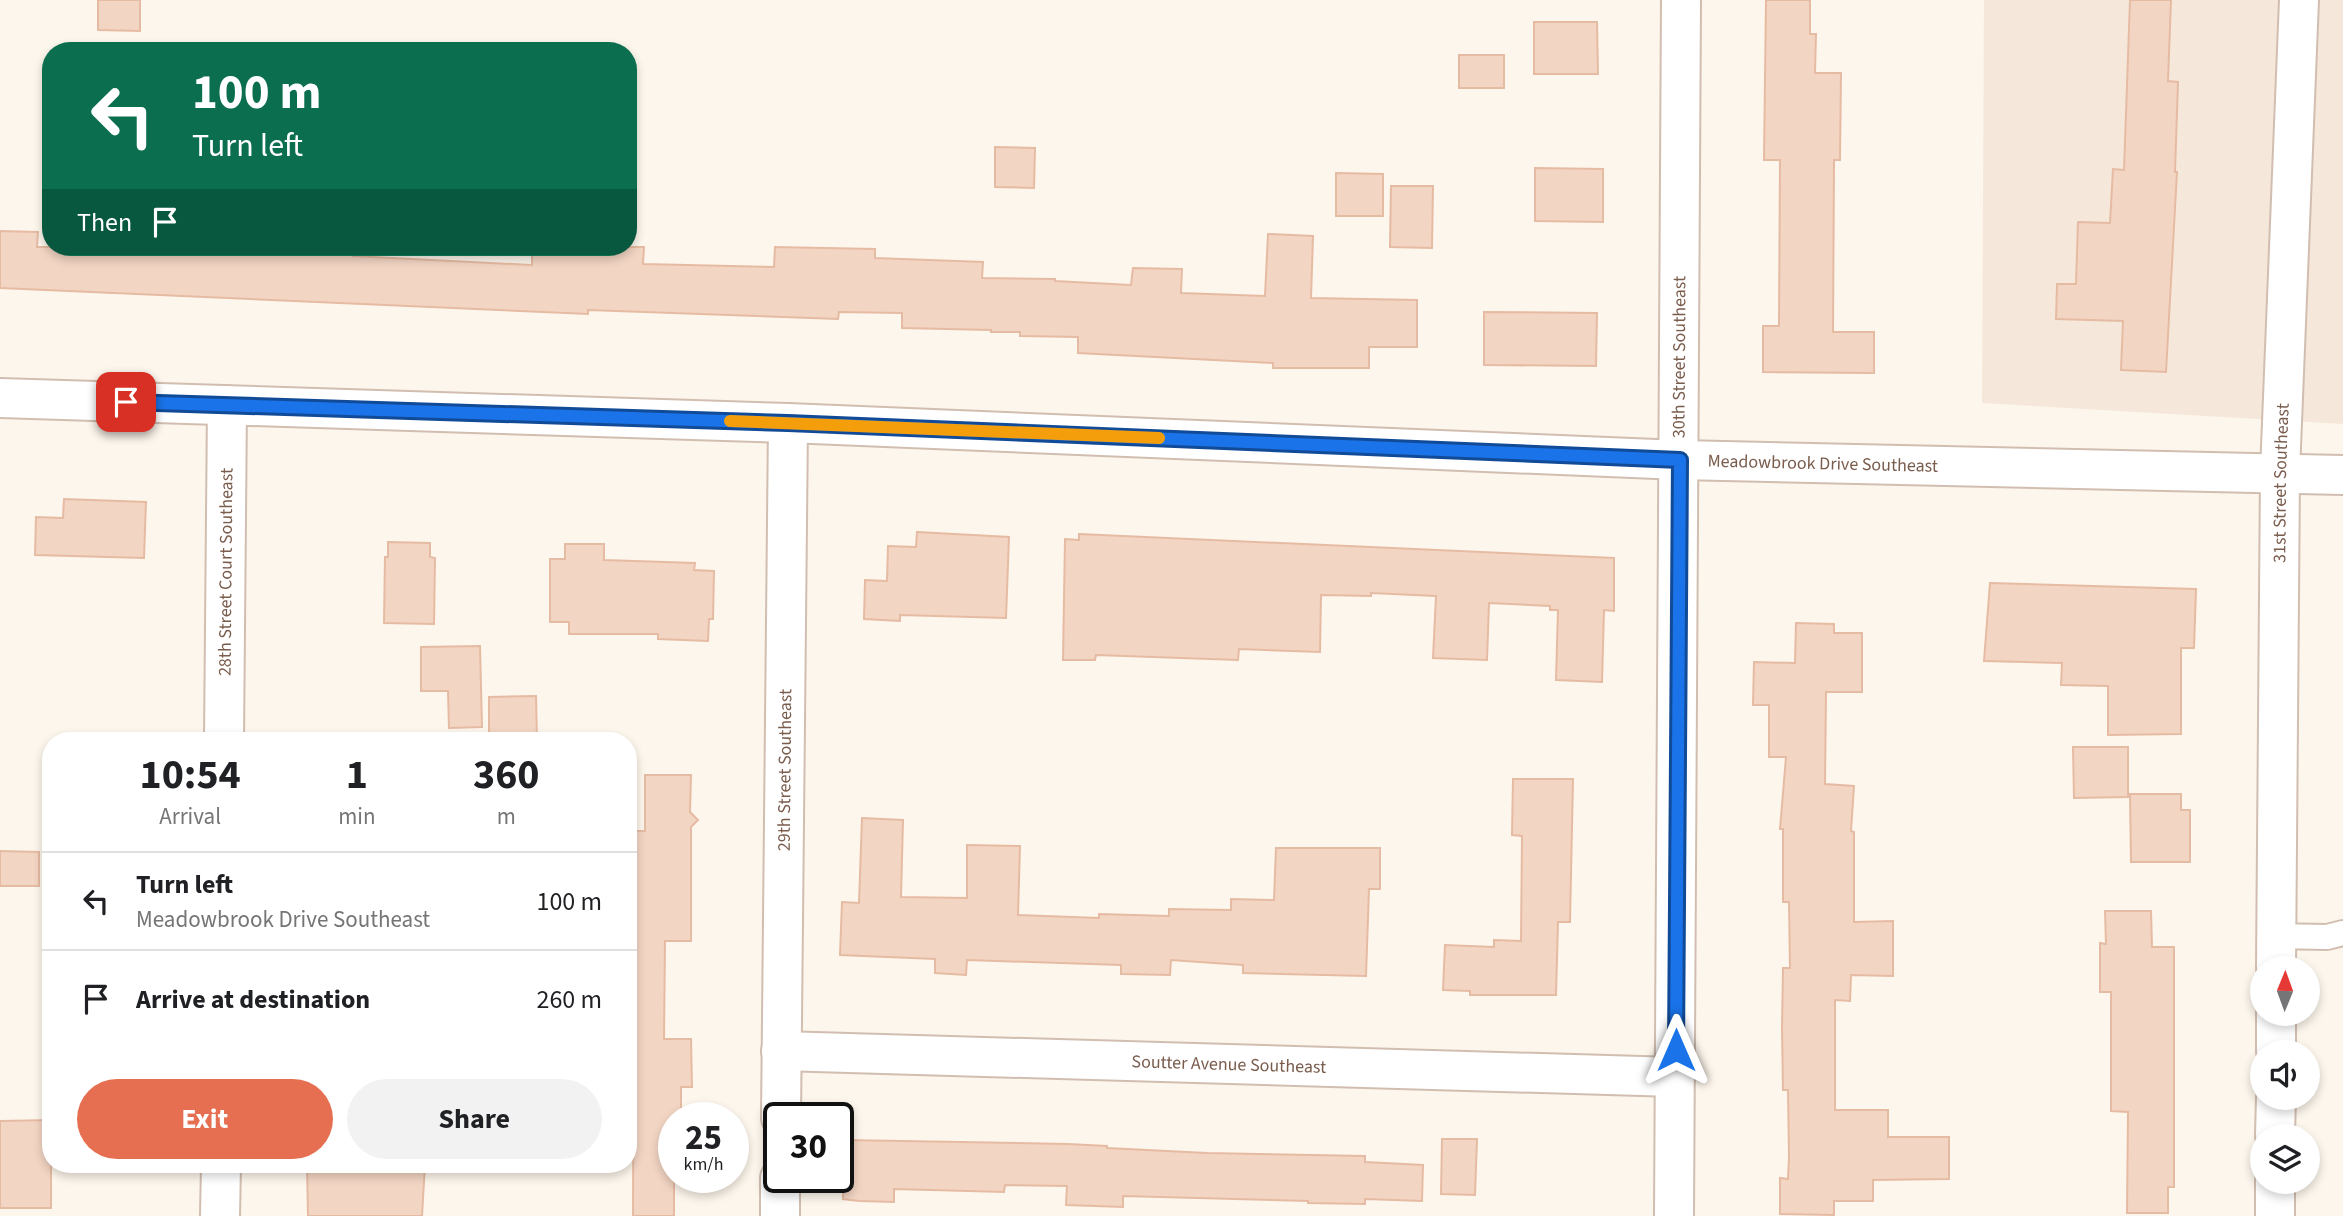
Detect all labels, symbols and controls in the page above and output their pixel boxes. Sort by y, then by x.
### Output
text: 100 m [192,58,321,128]
icon: left [77,70,168,161]
text: Turn left [192,123,303,169]
icon: arrive [146,203,184,241]
text: Then [77,204,132,241]
street label: 30th Street Southeast [1666,276,1692,438]
pin [96,372,156,432]
icon: arrive [107,383,145,421]
street label: 31st Street Southeast [2267,403,2295,563]
street label: Meadowbrook Drive Southeast [1707,448,1938,478]
street label: 28th Street Court Southeast [212,468,239,676]
street label: 29th Street Southeast [771,689,798,851]
text: 10:54 [139,745,241,805]
text: 1 [346,745,368,805]
text: 360 [473,745,540,805]
text: Arrival [159,800,221,833]
text: min [338,800,376,833]
text: m [497,800,516,833]
text: Turn left [136,866,233,903]
icon: left [77,882,115,920]
text: 100 m [536,883,602,920]
text: Meadowbrook Drive Southeast [136,903,430,936]
north arrow [2250,956,2320,1026]
map controls [2250,956,2320,1194]
icon: arrive [77,980,115,1018]
text: Arrive at destination [136,981,370,1018]
text: 260 m [536,981,602,1018]
position arrow [1639,1013,1713,1087]
button: sound [2250,1040,2320,1110]
street label: Soutter Avenue Southeast [1131,1049,1327,1079]
button: Exit [77,1079,333,1159]
button: Share [347,1079,602,1159]
speed limit sign: 30 [763,1102,854,1193]
text: 25 [685,1113,722,1163]
button: layers [2250,1124,2320,1194]
text: km/h [684,1152,723,1177]

